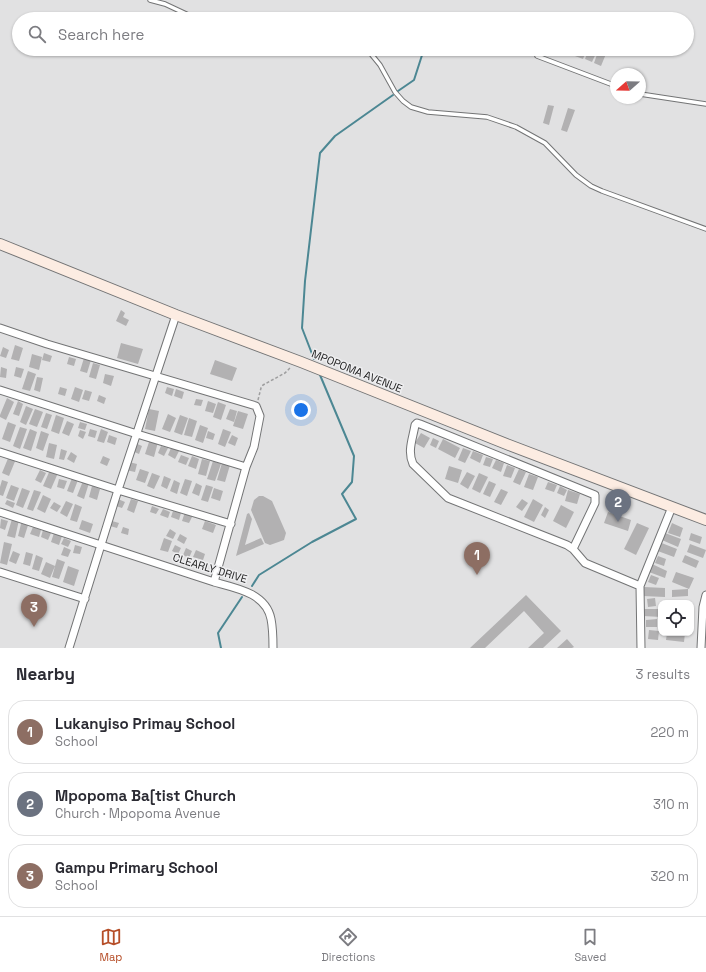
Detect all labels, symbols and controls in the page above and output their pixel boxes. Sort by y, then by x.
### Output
search box [12,12,694,56]
icon: search [26,23,48,45]
text: Search here [58,25,144,44]
north arrow [610,68,646,104]
street label: MPOPOMA AVENUE [310,346,404,396]
your location [291,400,311,420]
pin: 2 [605,489,631,522]
pin: 1 [464,542,490,575]
street label: CLEARLY DRIVE [171,550,249,586]
pin: 3 [21,594,47,627]
map controls [658,600,694,636]
button: locate [658,600,694,636]
text: Nearby [16,663,75,685]
text: 3 results [636,666,690,683]
text: Lukanyiso Primay School [55,714,235,733]
text: 1 [27,724,33,741]
text: 220 m [650,724,689,741]
text: School [55,733,98,750]
text: Mpopoma Ba[tist Church [55,786,236,805]
text: 2 [26,796,34,813]
text: 310 m [653,796,689,813]
text: Church · Mpopoma Avenue [55,805,220,822]
text: Gampu Primary School [55,858,218,877]
text: 3 [26,868,34,885]
text: 320 m [650,868,689,885]
text: School [55,877,98,894]
tab: Map [100,926,122,964]
tab: Directions [321,926,375,964]
tab: Saved [574,926,606,964]

